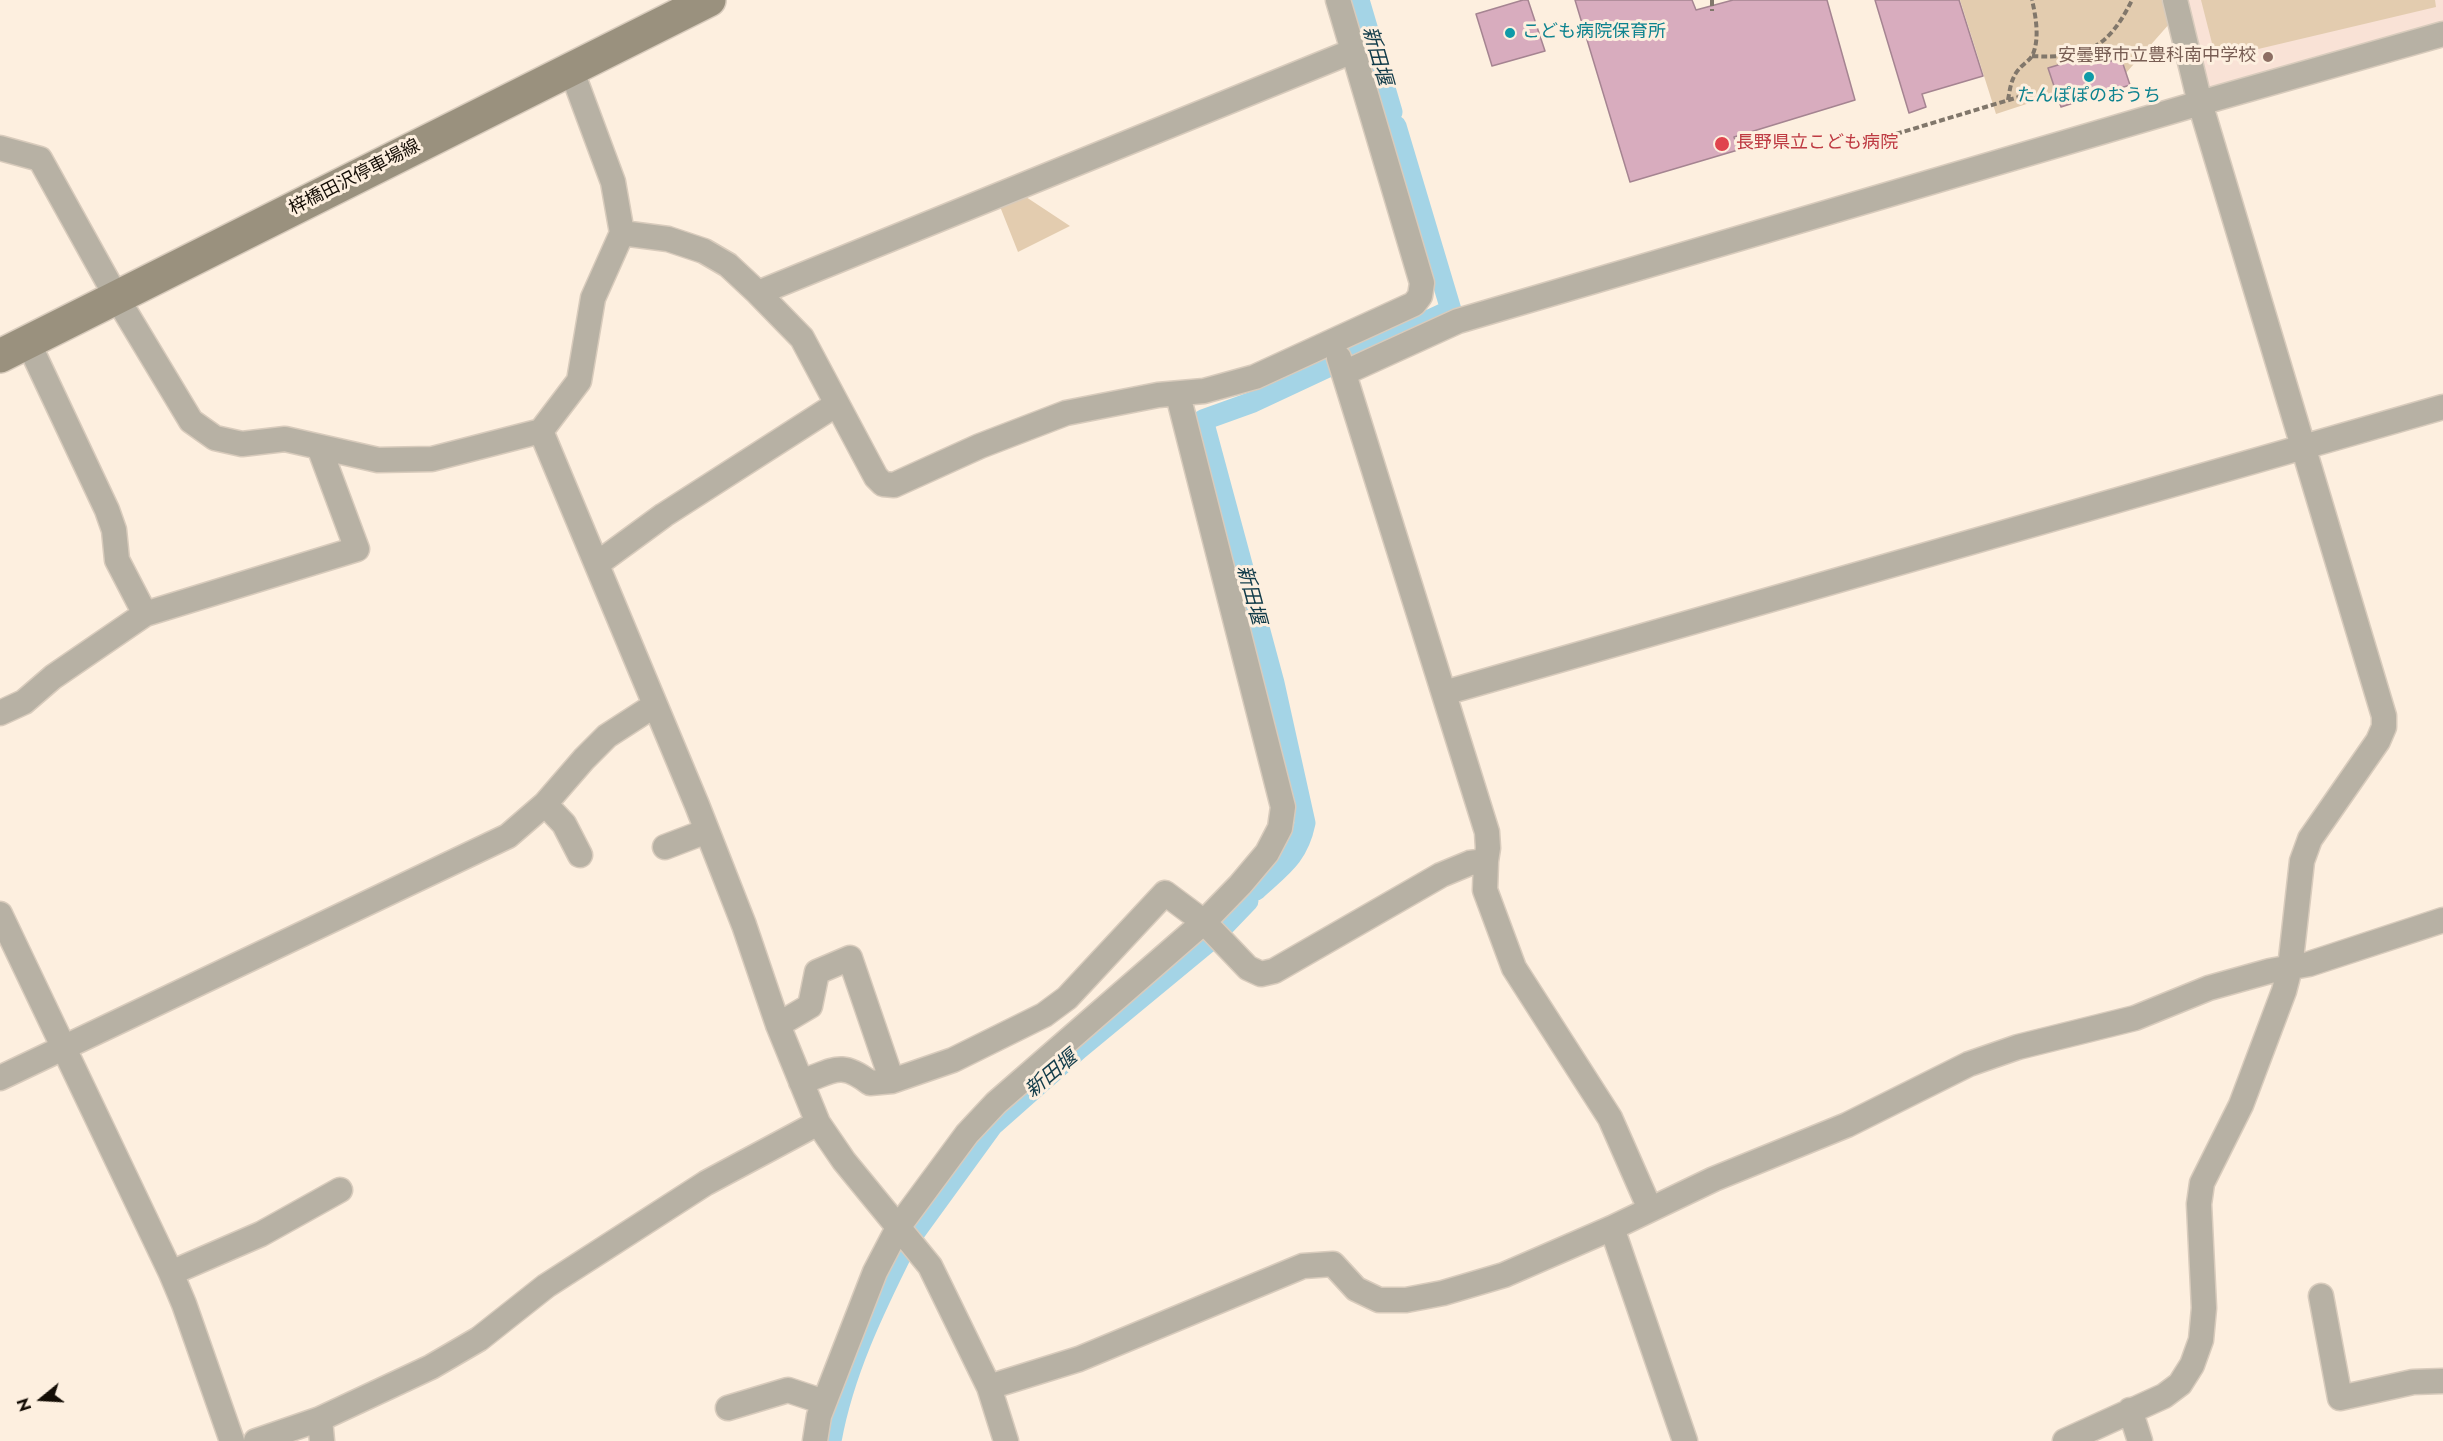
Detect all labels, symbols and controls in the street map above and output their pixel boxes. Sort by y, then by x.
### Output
place label: こども病院保育所 [1522,22,1666,44]
water label: 新田堰 [1356,24,1396,88]
marker: こども病院保育所 [1503,26,1517,40]
place label: 安曇野市立豊科南中学校 [2058,46,2256,68]
marker: 安曇野市立豊科南中学校 [2261,50,2275,64]
marker: たんぽぽのおうち [2082,70,2096,84]
place label: たんぽぽのおうち [2017,86,2161,108]
place label: 長野県立こども病院 [1736,133,1898,155]
marker: 長野県立こども病院 [1713,135,1731,153]
street label: 梓橋田沢停車場線 [286,136,424,220]
water label: 新田堰 [1231,563,1269,627]
water label: 新田堰 [1021,1047,1083,1103]
north arrow [12,1369,72,1429]
text: N [12,1395,37,1414]

